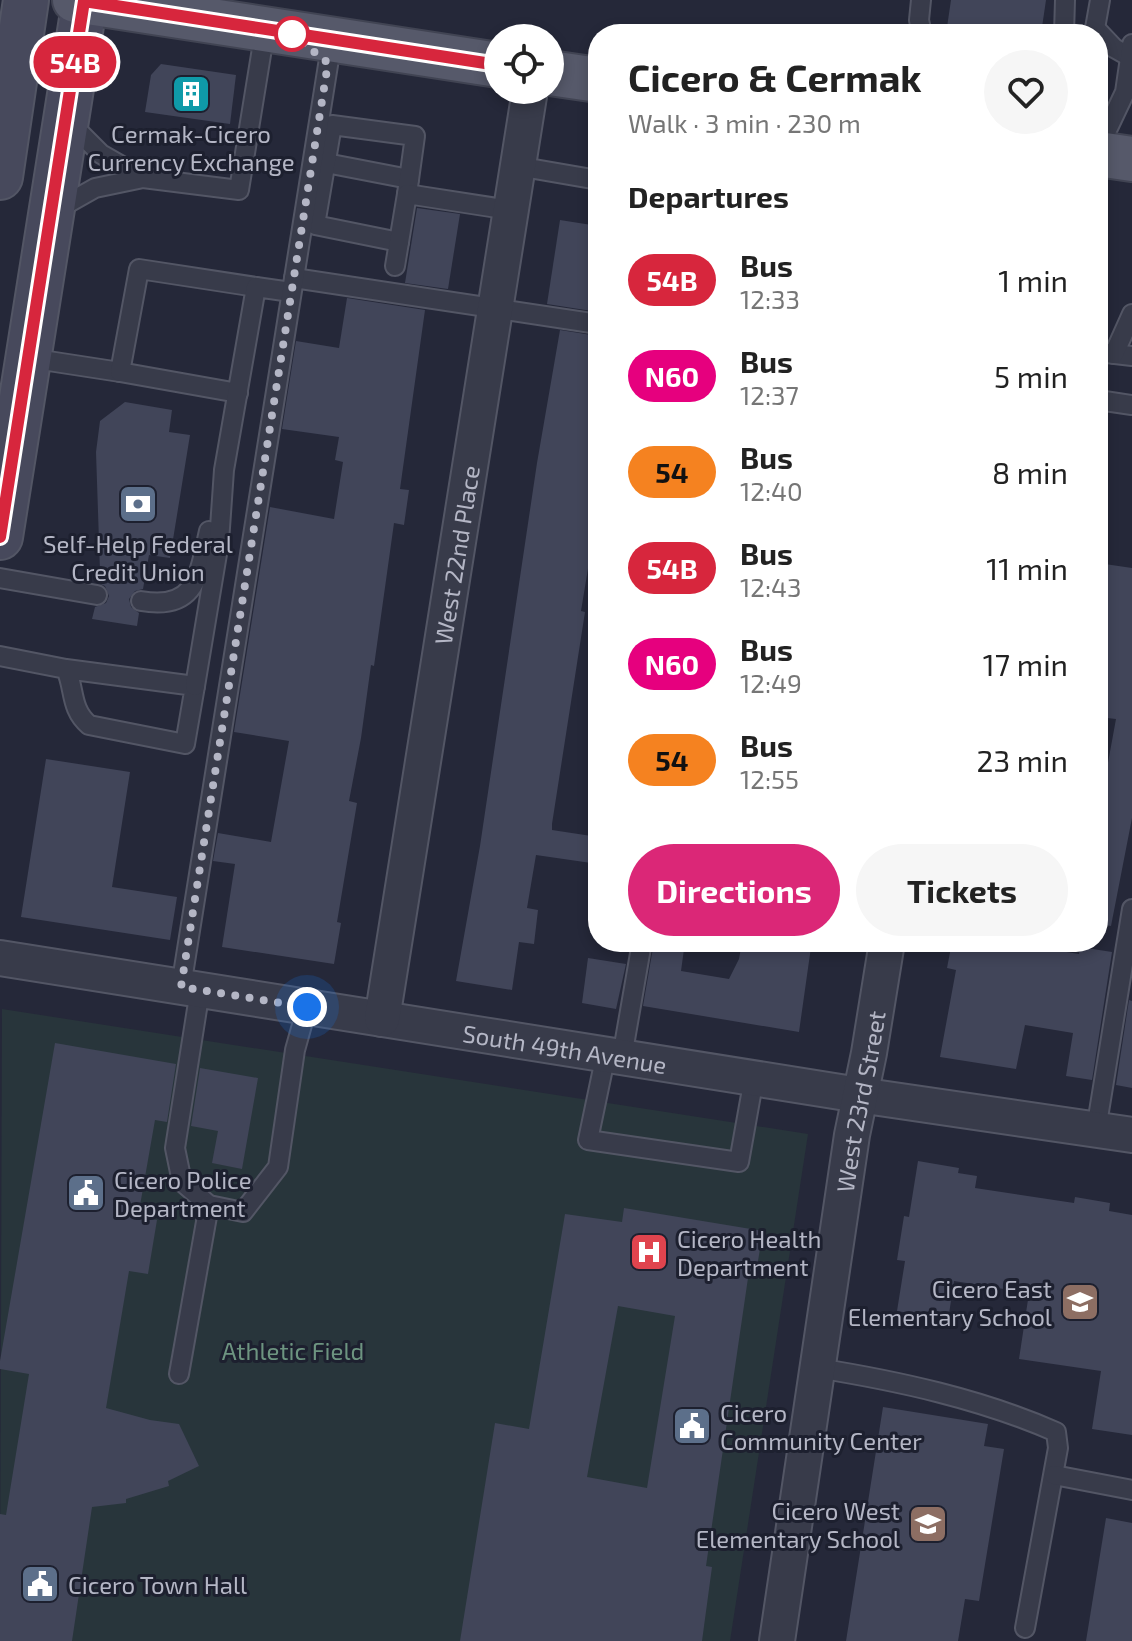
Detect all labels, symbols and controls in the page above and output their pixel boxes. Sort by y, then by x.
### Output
unlabelled marker [275,17,309,51]
map controls [484,24,564,104]
button: locate [484,24,564,104]
line badge: 54B [29,36,121,88]
text: 54B [49,45,101,79]
button: heart [984,50,1068,134]
text: Cicero & Cermak [628,54,922,100]
building icon: Cermak-Cicero Currency Exchange [170,73,212,115]
text: Walk · 3 min · 230 m [628,107,861,138]
place label: Cermak-Cicero Currency Exchange [87,119,295,176]
text: Departures [628,178,789,214]
text: Bus [740,247,793,283]
text: 1 min [998,262,1068,298]
text: 54B [646,263,698,297]
text: 12:33 [740,283,800,314]
text: Bus [740,343,793,379]
text: 5 min [994,358,1068,394]
text: N60 [645,359,699,393]
text: 12:37 [740,379,799,410]
text: Bus [740,439,793,475]
text: 8 min [992,454,1068,490]
text: 54 [655,455,689,489]
street label: West 22nd Place [427,463,484,646]
text: 12:40 [740,475,803,506]
bank icon: Self-Help Federal Credit Union [117,483,159,525]
place label: Self-Help Federal Credit Union [43,529,233,586]
text: Bus [740,535,793,571]
text: 11 min [986,550,1068,586]
text: 54B [646,551,698,585]
text: 12:43 [740,571,802,602]
text: Bus [740,631,793,667]
text: 17 min [983,646,1068,682]
text: N60 [645,647,699,681]
text: 12:49 [740,667,802,698]
text: Bus [740,727,793,763]
text: 23 min [977,742,1068,778]
text: 54 [655,743,689,777]
text: 12:55 [740,763,799,794]
button: Directions [628,844,840,936]
button: Tickets [856,844,1068,936]
your location [287,987,327,1027]
street label: West 23rd Street [829,1008,890,1194]
street label: South 49th Avenue [461,1018,669,1079]
place label: Cicero Police Department [114,1165,252,1222]
public building icon: Cicero Police Department [65,1172,107,1214]
place label: Cicero Health Department [677,1224,822,1281]
hospital icon: Cicero Health Department [628,1231,670,1273]
place label: Cicero East Elementary School [848,1274,1052,1331]
school or university icon: Cicero East Elementary School [1059,1281,1101,1323]
park label: Athletic Field [222,1336,364,1365]
place label: Cicero Community Center [720,1398,922,1455]
public building icon: Cicero Community Center [671,1405,713,1447]
place label: Cicero West Elementary School [696,1496,900,1553]
school or university icon: Cicero West Elementary School [907,1503,949,1545]
public building icon: Cicero Town Hall [19,1563,61,1605]
place label: Cicero Town Hall [68,1570,247,1599]

